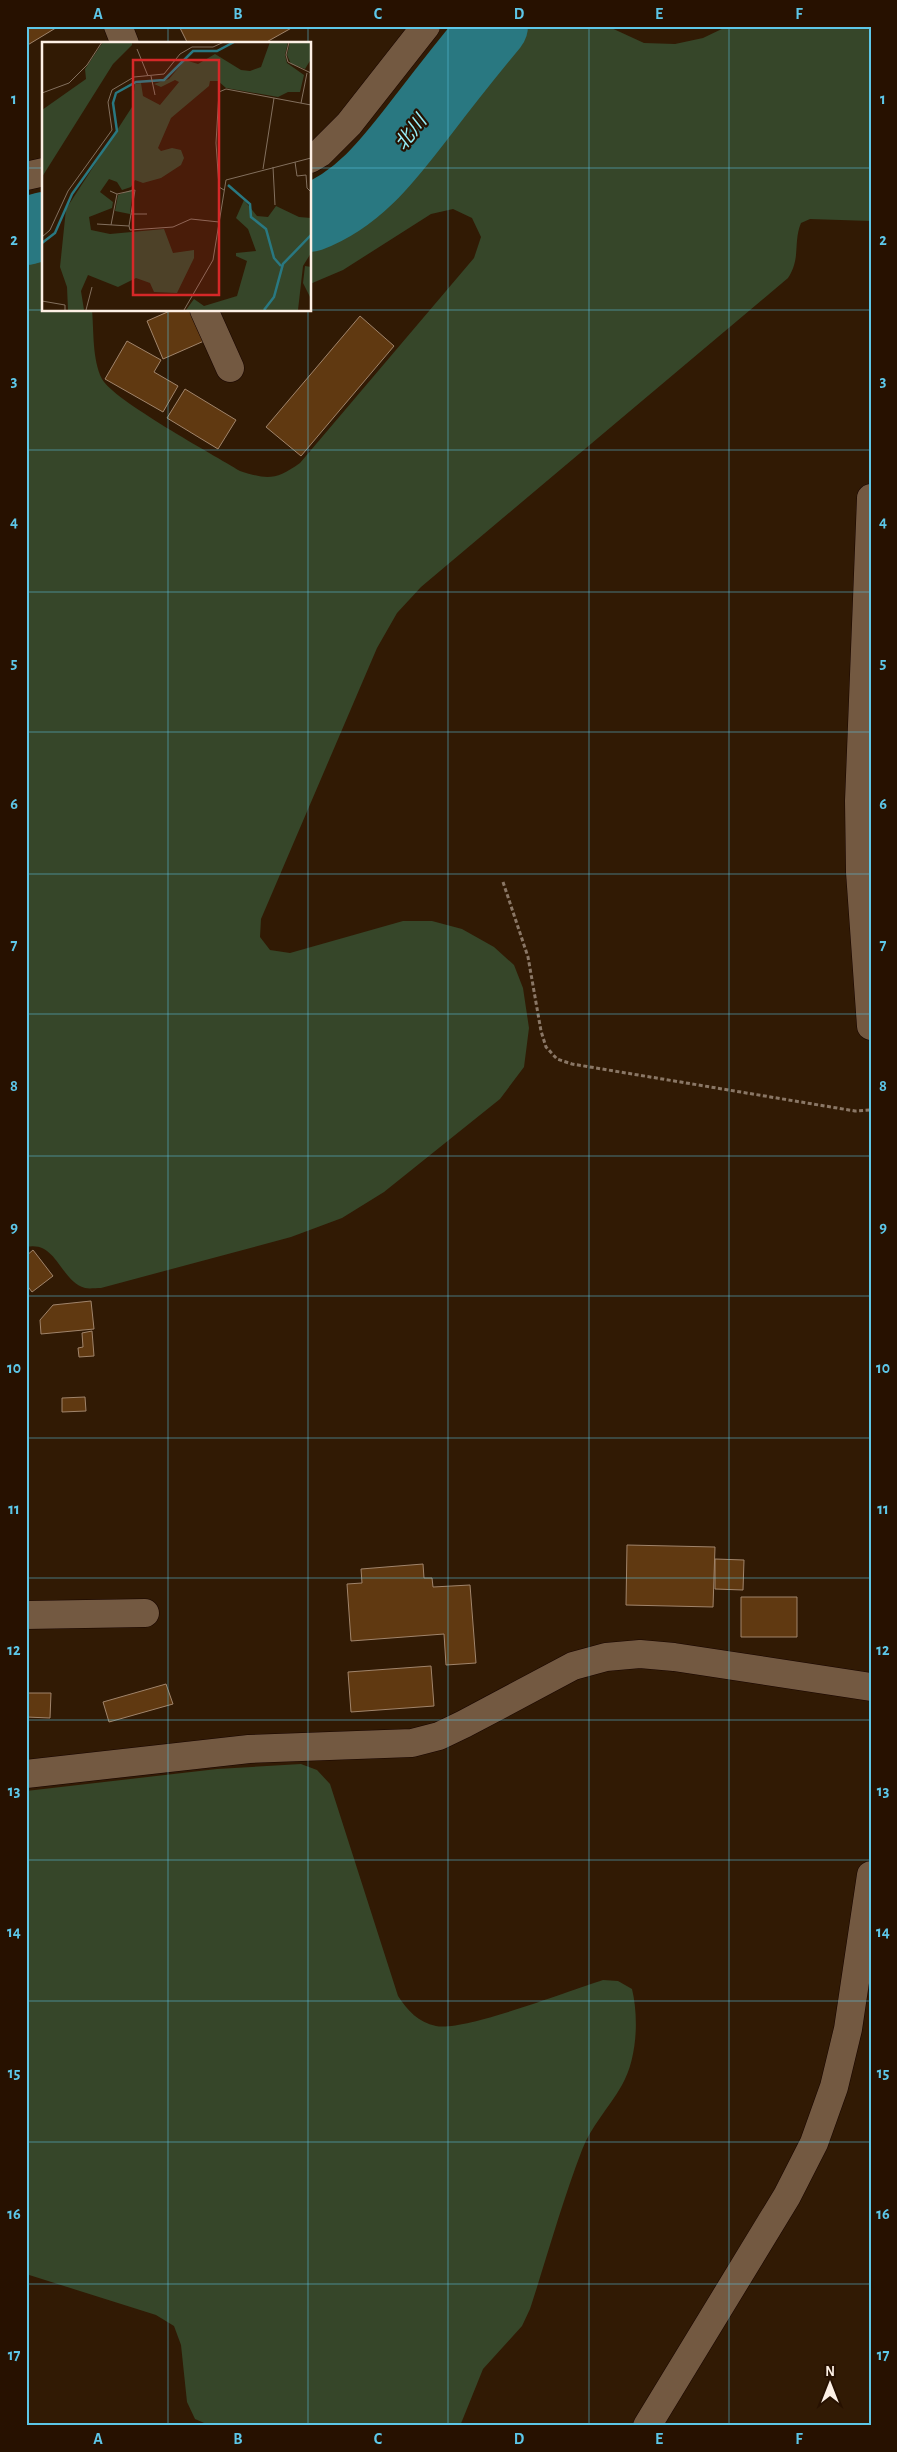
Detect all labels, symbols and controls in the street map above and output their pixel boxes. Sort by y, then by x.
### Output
text: A [93,6,103,22]
text: B [233,6,243,22]
text: C [374,6,383,22]
text: D [514,6,525,22]
text: E [655,6,663,22]
text: F [795,6,803,22]
inset map [42,42,311,311]
text: 1 [11,91,17,107]
text: 1 [880,91,886,107]
water label: 北川 [391,110,432,154]
text: 2 [10,232,18,248]
text: 2 [879,232,887,248]
text: 3 [11,373,18,389]
text: 3 [880,373,887,389]
text: 4 [10,514,18,530]
text: 4 [879,514,887,530]
text: 5 [11,655,18,671]
text: 5 [880,655,887,671]
text: 6 [10,796,18,812]
text: 6 [879,796,887,812]
text: 7 [11,937,18,953]
text: 7 [880,937,887,953]
text: 8 [10,1078,18,1094]
text: 8 [879,1078,887,1094]
text: 9 [10,1219,18,1235]
text: 9 [879,1219,887,1235]
text: 10 [7,1360,21,1376]
text: 10 [876,1360,890,1376]
text: 11 [8,1501,20,1517]
text: 11 [877,1501,889,1517]
text: 12 [7,1642,21,1658]
text: 12 [876,1642,890,1658]
text: 13 [8,1783,20,1799]
text: 13 [877,1783,889,1799]
text: 14 [7,1924,21,1940]
text: 14 [876,1924,890,1940]
text: 15 [8,2065,20,2081]
text: 15 [877,2065,889,2081]
text: 16 [7,2206,21,2222]
text: 16 [876,2206,890,2222]
text: 17 [8,2347,20,2363]
text: 17 [877,2347,889,2363]
north arrow [804,2360,854,2410]
text: N [825,2365,835,2379]
text: A [93,2431,103,2447]
text: B [233,2431,243,2447]
text: C [374,2431,383,2447]
text: D [514,2431,525,2447]
text: E [655,2431,663,2447]
text: F [795,2431,803,2447]

